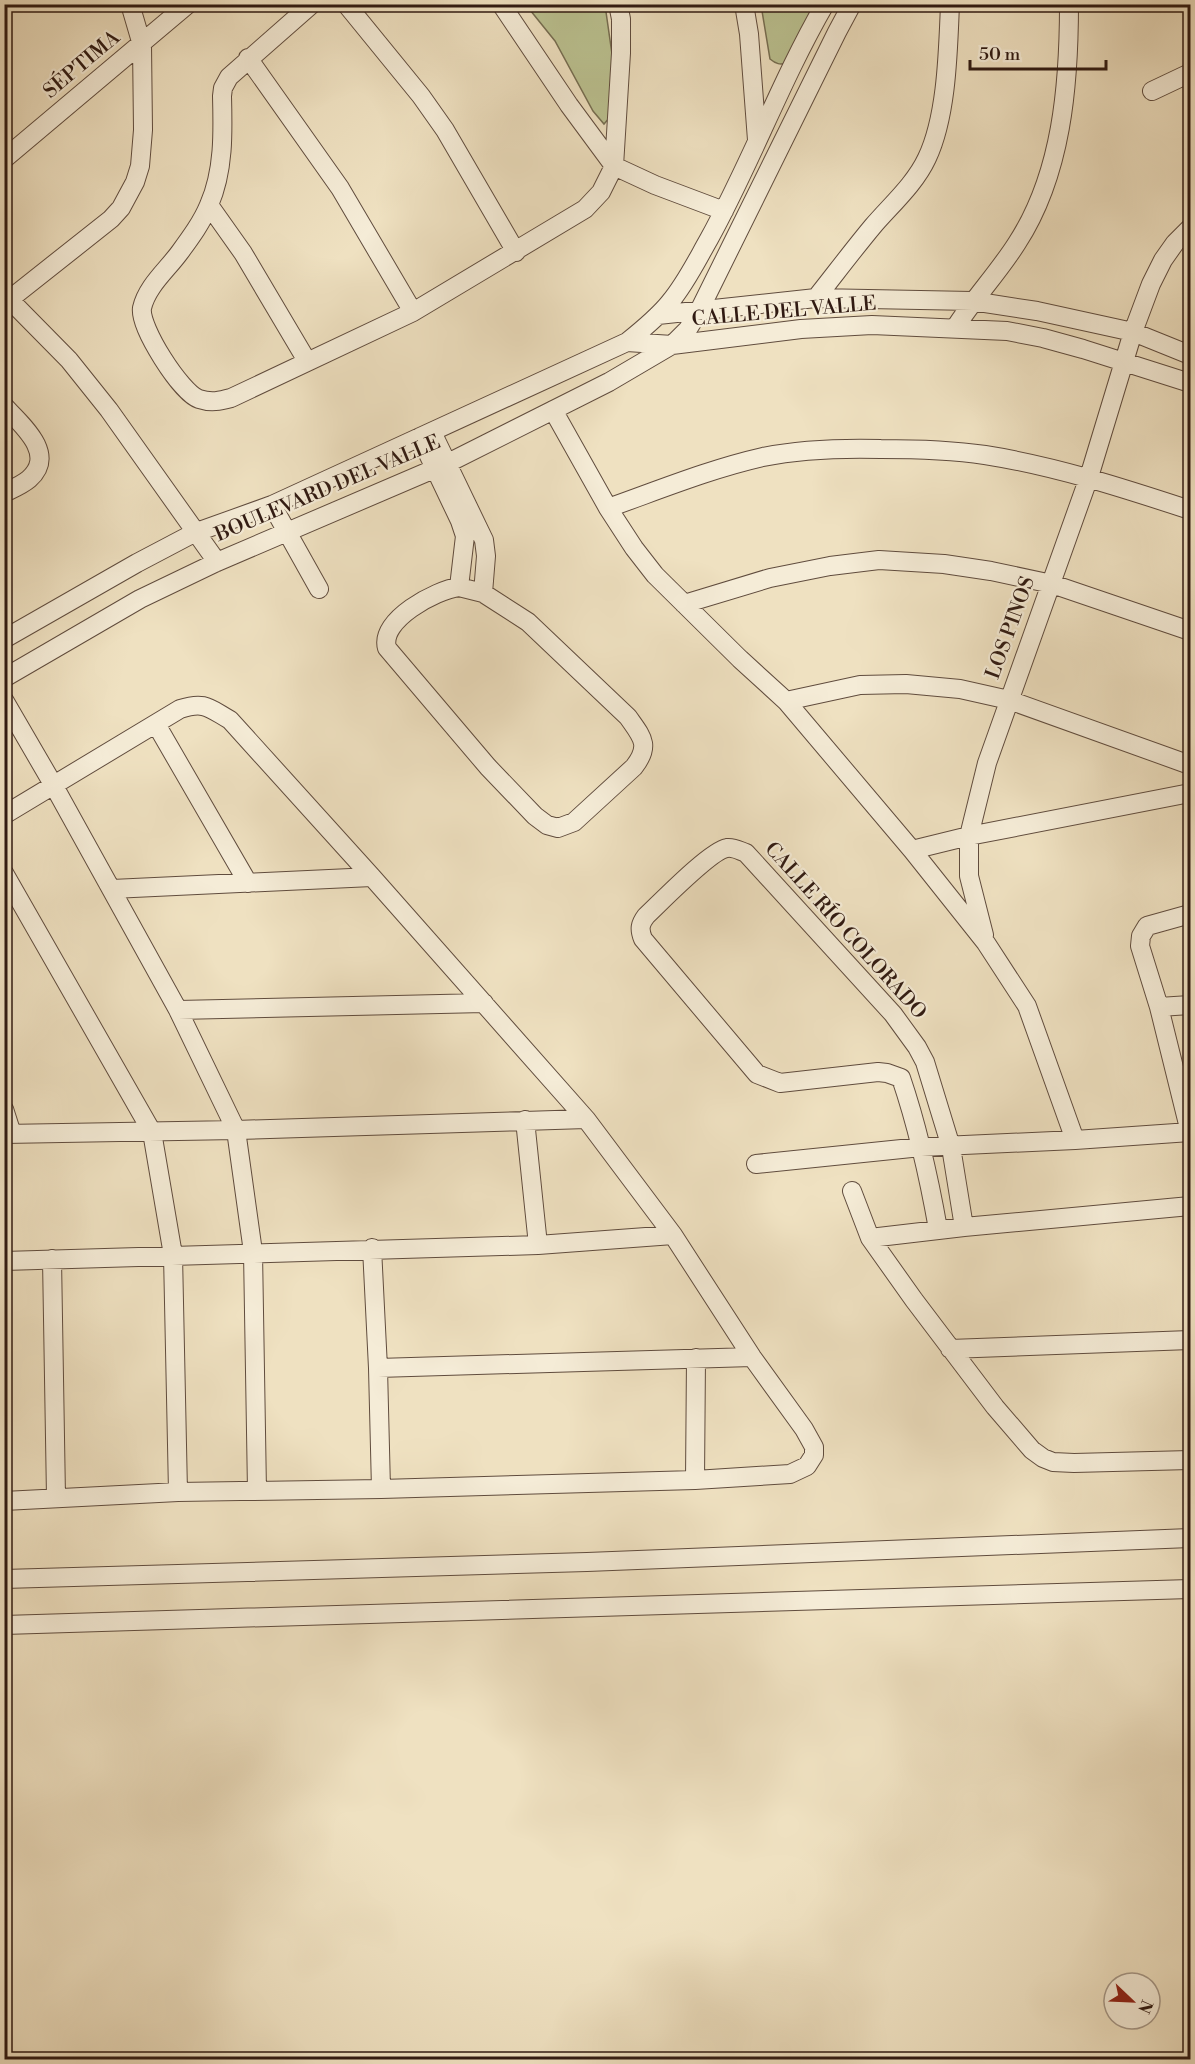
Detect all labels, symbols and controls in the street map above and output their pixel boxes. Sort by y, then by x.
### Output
street label: SÉPTIMA [38,24,126,104]
scale bar [970,33,1106,71]
text: 50 m [979,43,1021,66]
street label: CALLE DEL VALLE [691,291,877,333]
street label: BOULEVARD DEL VALLE [211,430,444,548]
street label: LOS PINOS [981,573,1041,683]
street label: CALLE RÍO COLORADO [759,836,932,1025]
north arrow [1102,1971,1162,2031]
text: N [1133,1997,1157,2017]

